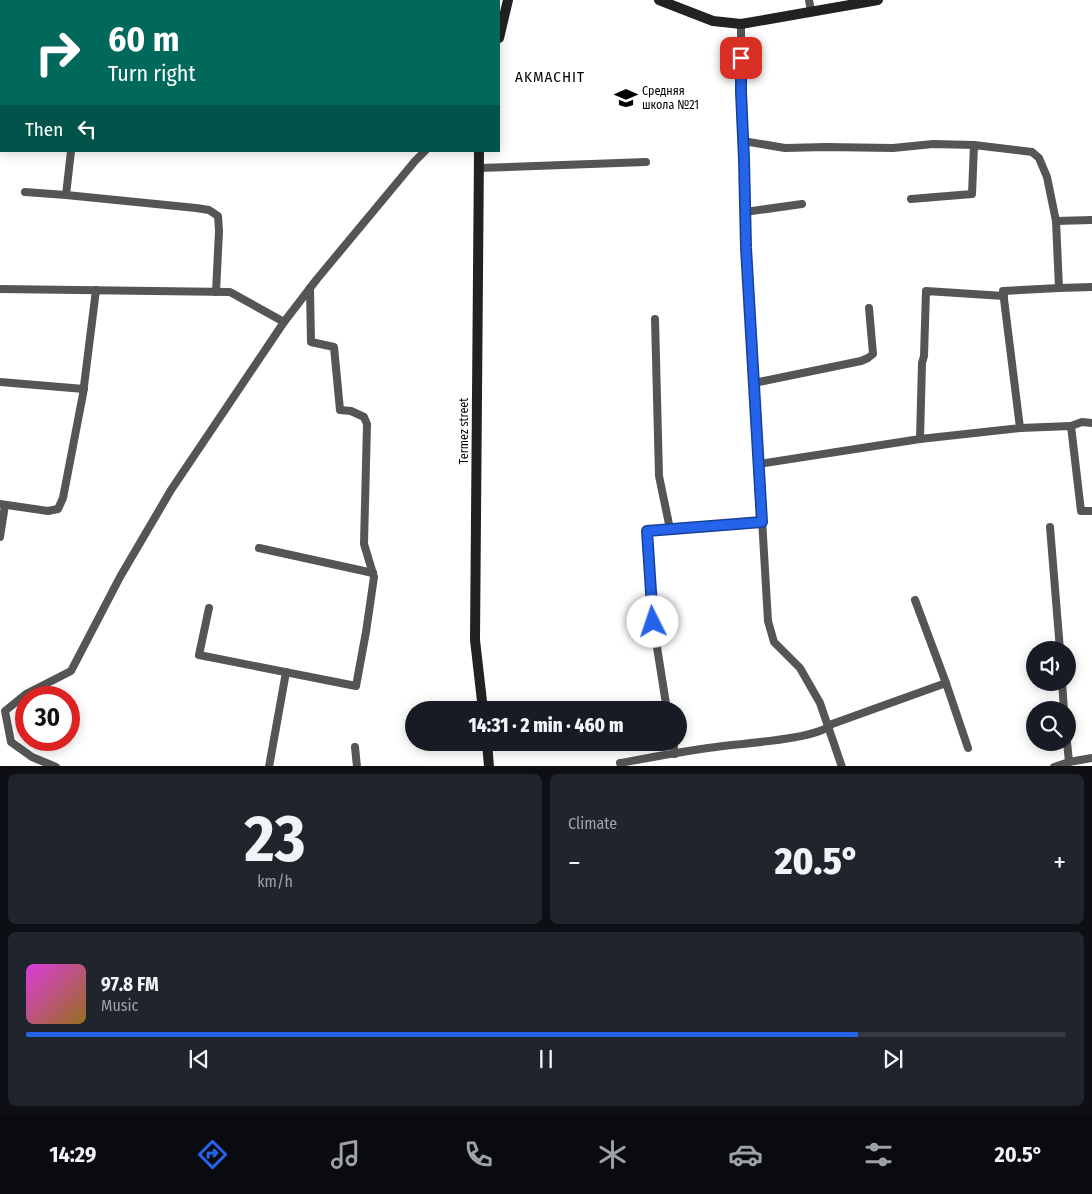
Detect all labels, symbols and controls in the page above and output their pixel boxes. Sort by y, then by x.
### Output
text: 60 m [108,18,179,60]
icon: right [25,20,90,85]
pin [720,37,762,79]
icon: arrive [727,44,755,72]
text: Turn right [108,60,196,87]
district label: AKMACHIT [515,68,585,86]
place label: Средняя школа №21 [642,84,699,112]
school or university icon: Средняя школа №21 [613,85,639,111]
icon: left [73,115,101,143]
text: Then [25,118,63,141]
street label: Termez street [457,398,471,464]
position arrow [626,595,678,647]
map controls [1026,641,1076,751]
button: sound [1026,641,1076,691]
speed limit sign: 30 [15,686,80,751]
button: search [1026,701,1076,751]
text: 14:31 · 2 min · 460 m [469,714,623,737]
text: 23 [245,800,305,878]
text: Climate [568,814,617,833]
text: 20.5° [775,838,859,884]
text: − [568,846,581,879]
text: + [1053,846,1066,879]
text: km/h [257,872,293,891]
text: 97.8 FM [101,973,159,996]
text: Music [101,996,138,1015]
icon: previous [185,1045,213,1073]
icon: pause [532,1045,560,1073]
icon: next [879,1045,907,1073]
icon: directions [195,1137,230,1172]
icon: music [328,1137,363,1172]
icon: phone [461,1137,496,1172]
icon: climate [595,1137,630,1172]
icon: car [728,1137,763,1172]
icon: filters [861,1137,896,1172]
text: 14:29 [49,1141,96,1168]
text: 20.5° [994,1141,1043,1168]

